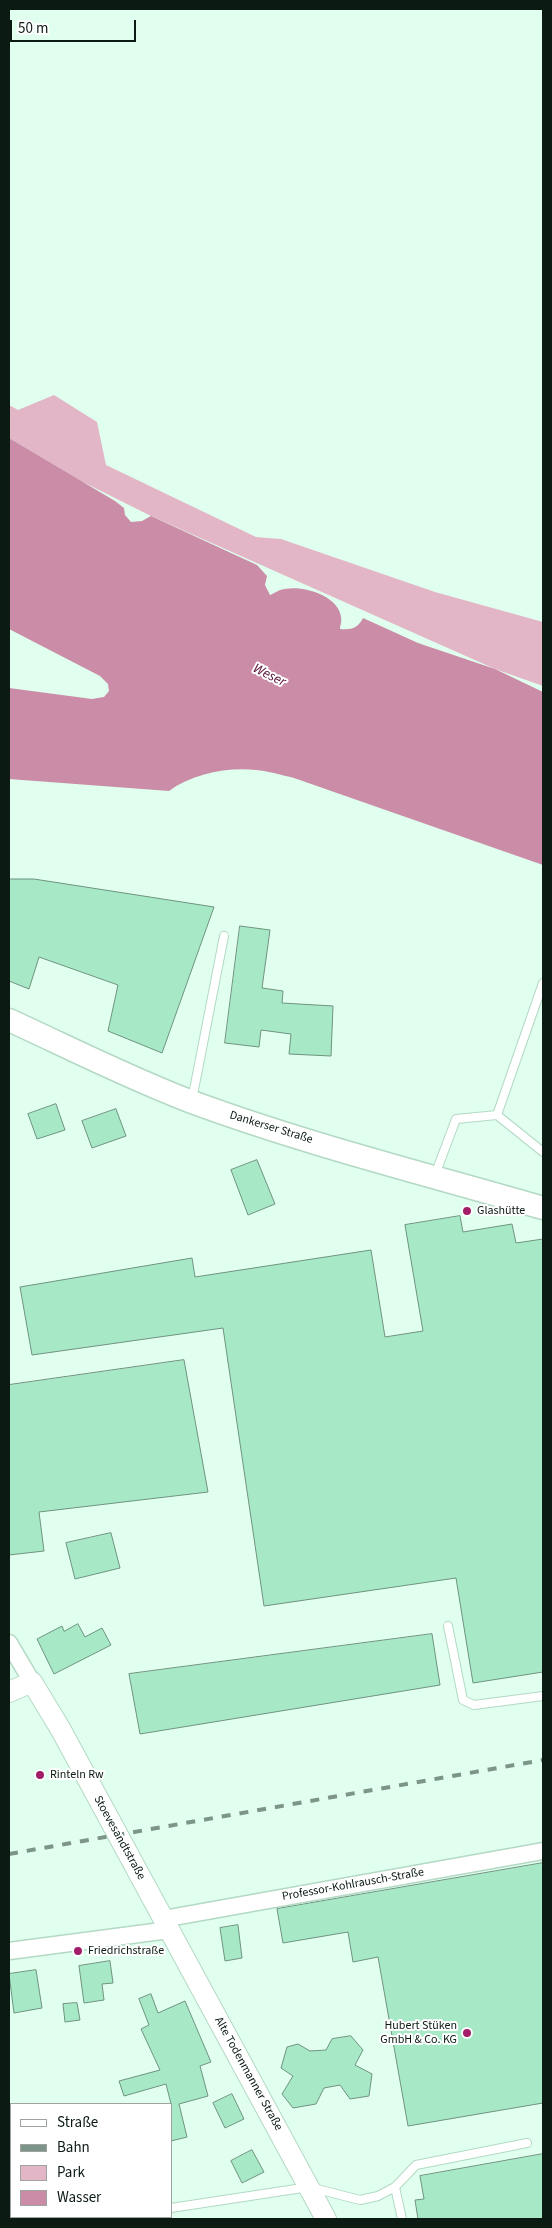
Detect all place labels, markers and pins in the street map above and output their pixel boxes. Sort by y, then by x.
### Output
place label: Glashütte [477,1204,525,1218]
marker: Glashütte [461,1205,473,1217]
place label: Rinteln Rw [50,1768,104,1782]
marker: Rinteln Rw [34,1769,46,1781]
place label: Friedrichstraße [88,1944,164,1958]
marker: Friedrichstraße [72,1945,84,1957]
place label: Hubert Stüken GmbH & Co. KG [380,2019,457,2047]
marker: Hubert Stüken GmbH & Co. KG [461,2027,473,2039]

